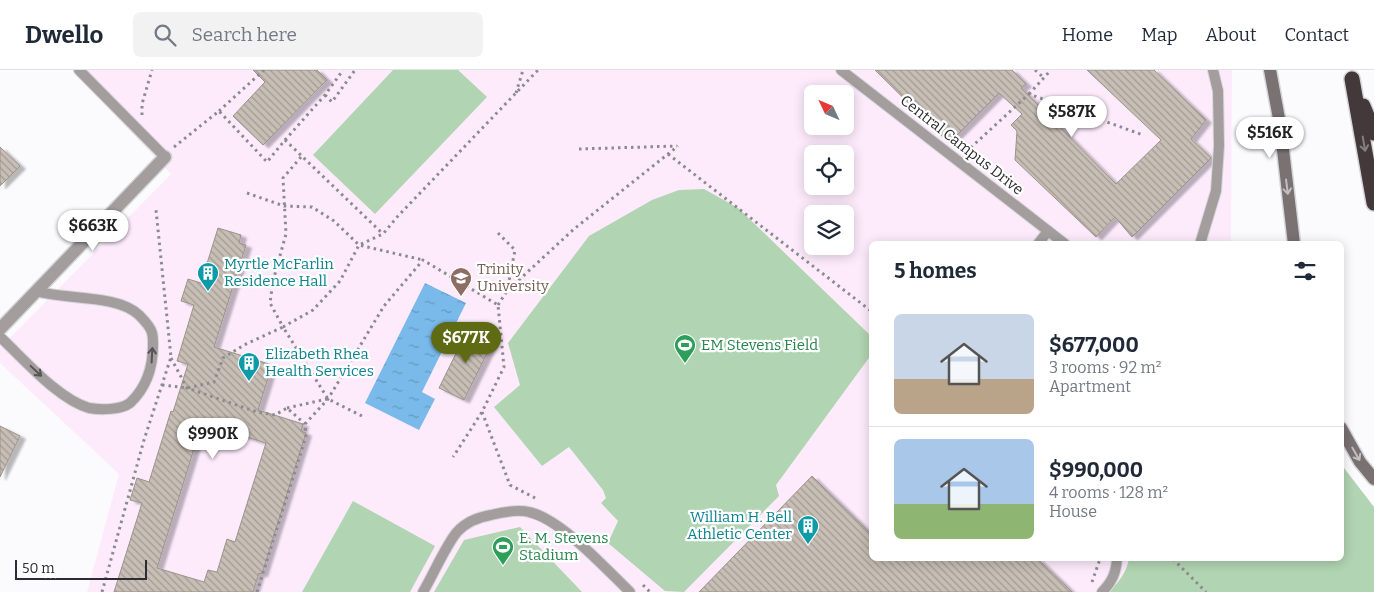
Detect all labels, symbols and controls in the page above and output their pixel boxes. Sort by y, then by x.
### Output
search box [133,12,483,57]
text: Dwello [25,21,103,49]
icon: search [151,21,179,49]
text: Search here [191,23,297,46]
text: Home [1062,24,1113,46]
text: Map [1141,24,1177,46]
text: About [1205,24,1256,46]
text: Contact [1284,24,1349,46]
north arrow [804,85,854,135]
map controls [804,85,854,255]
street label: Central Campus Drive [897,91,1027,199]
pin: $587K [1037,96,1107,138]
text: $587K [1048,102,1096,121]
pin: $516K [1235,116,1305,159]
text: $516K [1247,123,1293,142]
one-way arrow [1359,135,1369,151]
button: locate [804,145,854,195]
one-way arrow [1282,179,1292,195]
button: layers [804,205,854,255]
pin: $663K [58,210,128,252]
text: $663K [69,216,117,235]
place label: Myrtle McFarlin Residence Hall [224,255,334,290]
icon: filters [1291,257,1319,285]
text: 5 homes [894,258,977,284]
place label: Trinity University [477,260,549,295]
building icon: Myrtle McFarlin Residence Hall [196,261,220,292]
school or university icon: Trinity University [449,266,473,297]
pin: $677K [431,322,501,364]
text: $677K [442,328,490,347]
text: $677,000 [1049,332,1139,358]
sports icon: EM Stevens Field [673,333,697,364]
icon: home [934,334,994,394]
place label: EM Stevens Field [701,336,818,354]
place label: Elizabeth Rhea Health Services [265,345,374,380]
one-way arrow [148,347,157,363]
building icon: Elizabeth Rhea Health Services [237,351,261,382]
text: 3 rooms · 92 m² [1049,358,1161,377]
one-way arrow [29,365,42,376]
text: Apartment [1049,377,1131,396]
pin: $990K [178,418,248,460]
text: $990K [188,424,238,443]
one-way arrow [1352,447,1362,461]
text: $990,000 [1049,457,1143,483]
icon: home [934,459,994,519]
text: 4 rooms · 128 m² [1049,483,1168,502]
text: House [1049,502,1097,521]
place label: William H. Bell Athletic Center [687,508,792,543]
building icon: William H. Bell Athletic Center [796,514,820,545]
place label: E. M. Stevens Stadium [519,529,608,564]
sports icon: E. M. Stevens Stadium [491,535,515,566]
scale bar [15,557,148,580]
text: 50 m [22,560,55,577]

